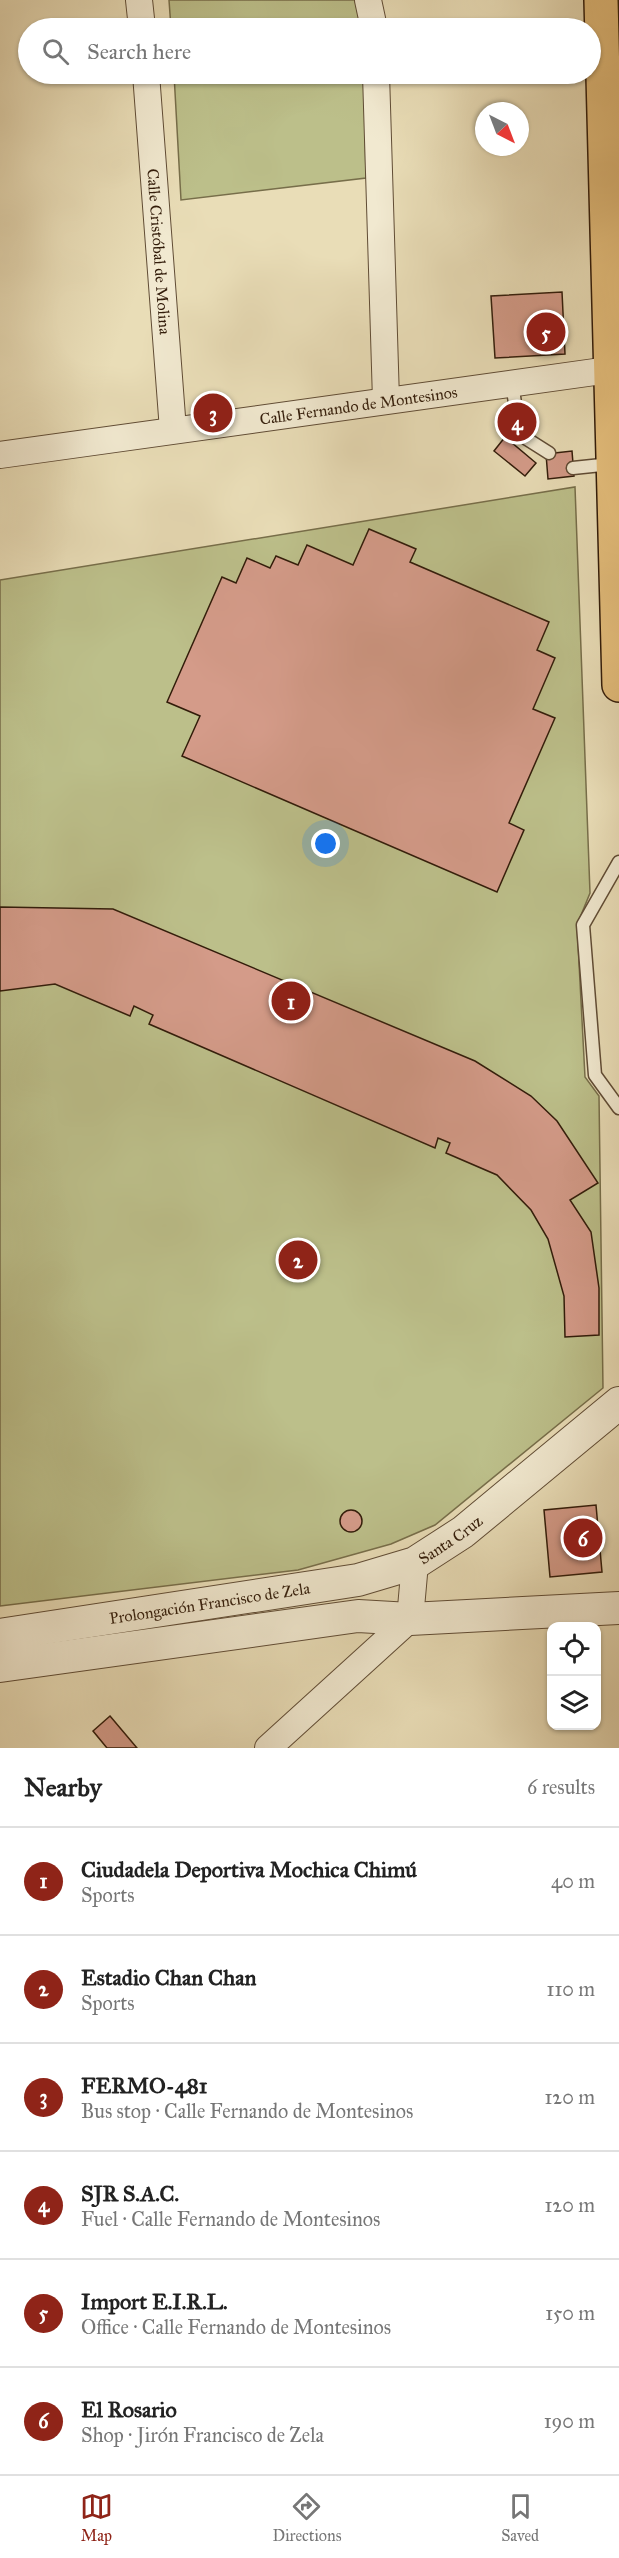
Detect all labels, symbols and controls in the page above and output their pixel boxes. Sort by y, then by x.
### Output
search box [18,18,601,84]
icon: search [39,35,72,68]
text: Search here [87,38,191,65]
north arrow [475,102,529,156]
street label: Calle Cristóbal de Molina [144,168,175,335]
pin: 5 [526,310,566,354]
street label: Calle Fernando de Montesinos [258,382,459,428]
pin: 3 [194,390,232,436]
pin: 4 [498,400,536,444]
your location [311,829,340,858]
pin: 1 [272,978,310,1024]
pin: 2 [278,1238,318,1282]
street label: Santa Cruz [415,1510,486,1568]
pin: 6 [564,1516,602,1560]
street label: Prolongación Francisco de Zela [108,1578,311,1628]
map controls [547,1622,601,1730]
button: locate [547,1622,601,1676]
button: layers [547,1676,601,1730]
text: Nearby [24,1771,102,1803]
text: 6 results [527,1775,595,1799]
text: Ciudadela Deportiva Mochica Chimú [81,1856,417,1883]
text: 1 [40,1869,47,1893]
text: 40 m [551,1869,595,1893]
text: Sports [81,1883,135,1907]
text: Estadio Chan Chan [81,1964,256,1991]
text: 2 [39,1977,48,2001]
text: 110 m [547,1977,595,2001]
text: Sports [81,1991,135,2015]
text: FERMO-481 [81,2072,208,2099]
text: 3 [40,2085,48,2109]
text: 120 m [544,2085,595,2109]
text: Bus stop · Calle Fernando de Montesinos [81,2099,413,2123]
text: SJR S.A.C. [81,2180,179,2207]
text: 4 [38,2193,49,2217]
text: 120 m [544,2193,595,2217]
text: Fuel · Calle Fernando de Montesinos [81,2207,380,2231]
text: Import E.I.R.L. [81,2288,228,2315]
text: 5 [39,2301,48,2325]
text: 150 m [545,2301,595,2325]
text: Office · Calle Fernando de Montesinos [81,2315,391,2339]
text: El Rosario [81,2396,177,2423]
text: 6 [38,2409,49,2433]
text: 190 m [544,2409,595,2433]
text: Shop · Jirón Francisco de Zela [81,2423,324,2447]
tab: Map [80,2490,113,2545]
tab: Directions [273,2490,341,2545]
tab: Saved [501,2490,539,2545]

